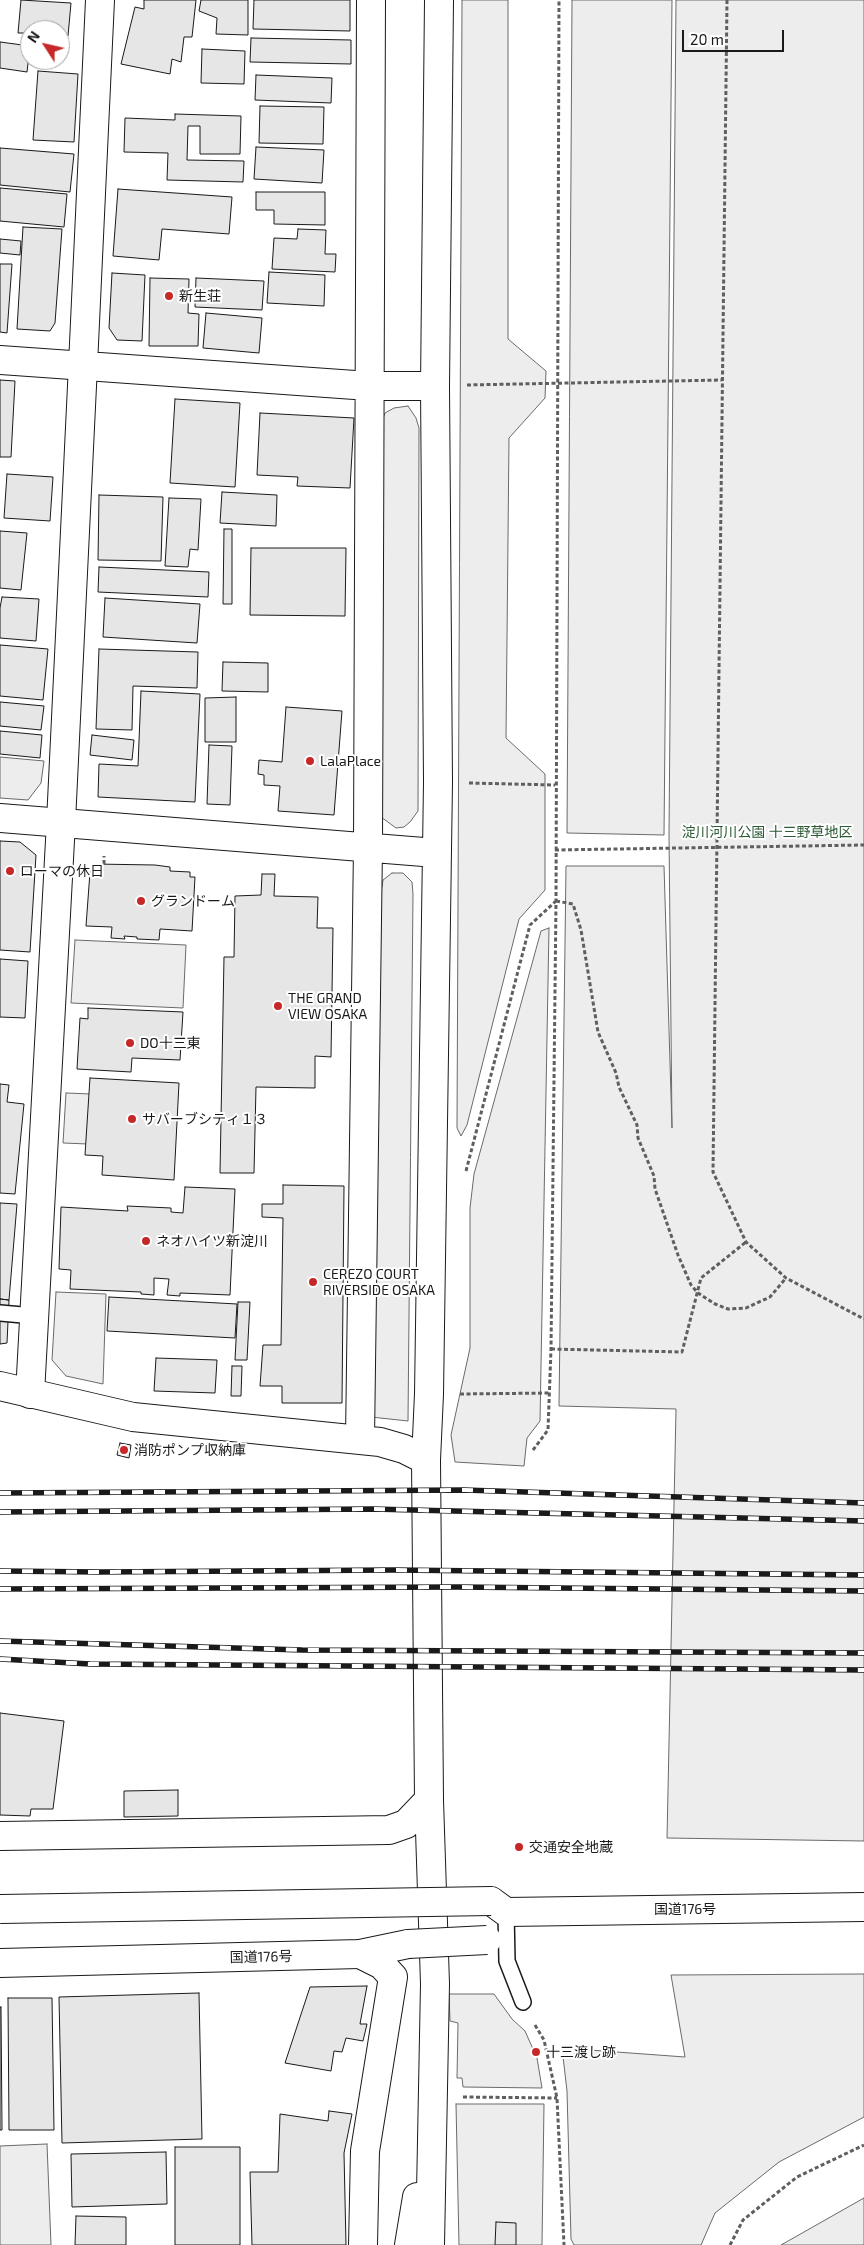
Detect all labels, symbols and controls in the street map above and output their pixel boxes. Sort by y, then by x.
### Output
north arrow [20,20,70,70]
scale bar [684,20,786,52]
text: N [23,28,43,46]
text: 20 m [690,30,724,48]
place label: 新生荘 [179,288,221,304]
marker: 新生荘 [163,290,175,302]
place label: LalaPlace [320,753,381,769]
marker: LalaPlace [304,755,316,767]
park label: 淀川河川公園 十三野草地区 [681,824,853,840]
place label: ローマの休日 [20,863,104,879]
marker: ローマの休日 [4,865,16,877]
place label: グランドーム [151,893,235,909]
marker: グランドーム [135,895,147,907]
place label: THE GRAND VIEW OSAKA [288,990,367,1022]
marker: THE GRAND VIEW OSAKA [272,1000,284,1012]
place label: DO十三東 [140,1035,201,1051]
marker: DO十三東 [124,1037,136,1049]
place label: サバーブシティ１３ [142,1111,268,1127]
marker: サバーブシティ１３ [126,1113,138,1125]
place label: ネオハイツ新淀川 [156,1233,268,1249]
marker: ネオハイツ新淀川 [140,1235,152,1247]
place label: CEREZO COURT RIVERSIDE OSAKA [323,1266,435,1298]
marker: CEREZO COURT RIVERSIDE OSAKA [307,1276,319,1288]
place label: 消防ポンプ収納庫 [134,1442,246,1458]
marker: 消防ポンプ収納庫 [118,1444,130,1456]
place label: 交通安全地蔵 [529,1839,613,1855]
marker: 交通安全地蔵 [513,1841,525,1853]
street label: 国道176号 [654,1901,716,1917]
street label: 国道176号 [229,1948,293,1966]
place label: 十三渡し跡 [546,2044,616,2060]
marker: 十三渡し跡 [530,2046,542,2058]

